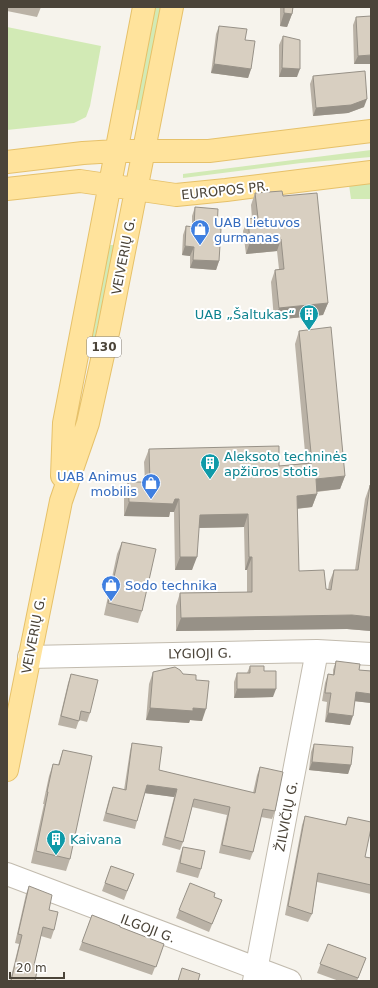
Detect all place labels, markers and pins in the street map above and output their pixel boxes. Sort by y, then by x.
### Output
place label: UAB Lietuvos gurmanas [214,215,300,245]
shop icon: UAB Lietuvos gurmanas [189,218,211,246]
building icon: UAB „Šaltukas“ [298,303,320,331]
place label: UAB „Šaltukas“ [195,307,295,322]
place label: Aleksoto techninės apžiūros stotis [224,449,348,479]
building icon: Aleksoto techninės apžiūros stotis [199,452,221,480]
place label: UAB Animus mobilis [57,469,137,499]
shop icon: UAB Animus mobilis [140,472,162,500]
shop icon: Sodo technika [100,574,122,602]
place label: Sodo technika [125,578,217,593]
building icon: Kaivana [45,828,67,856]
place label: Kaivana [70,832,122,847]

